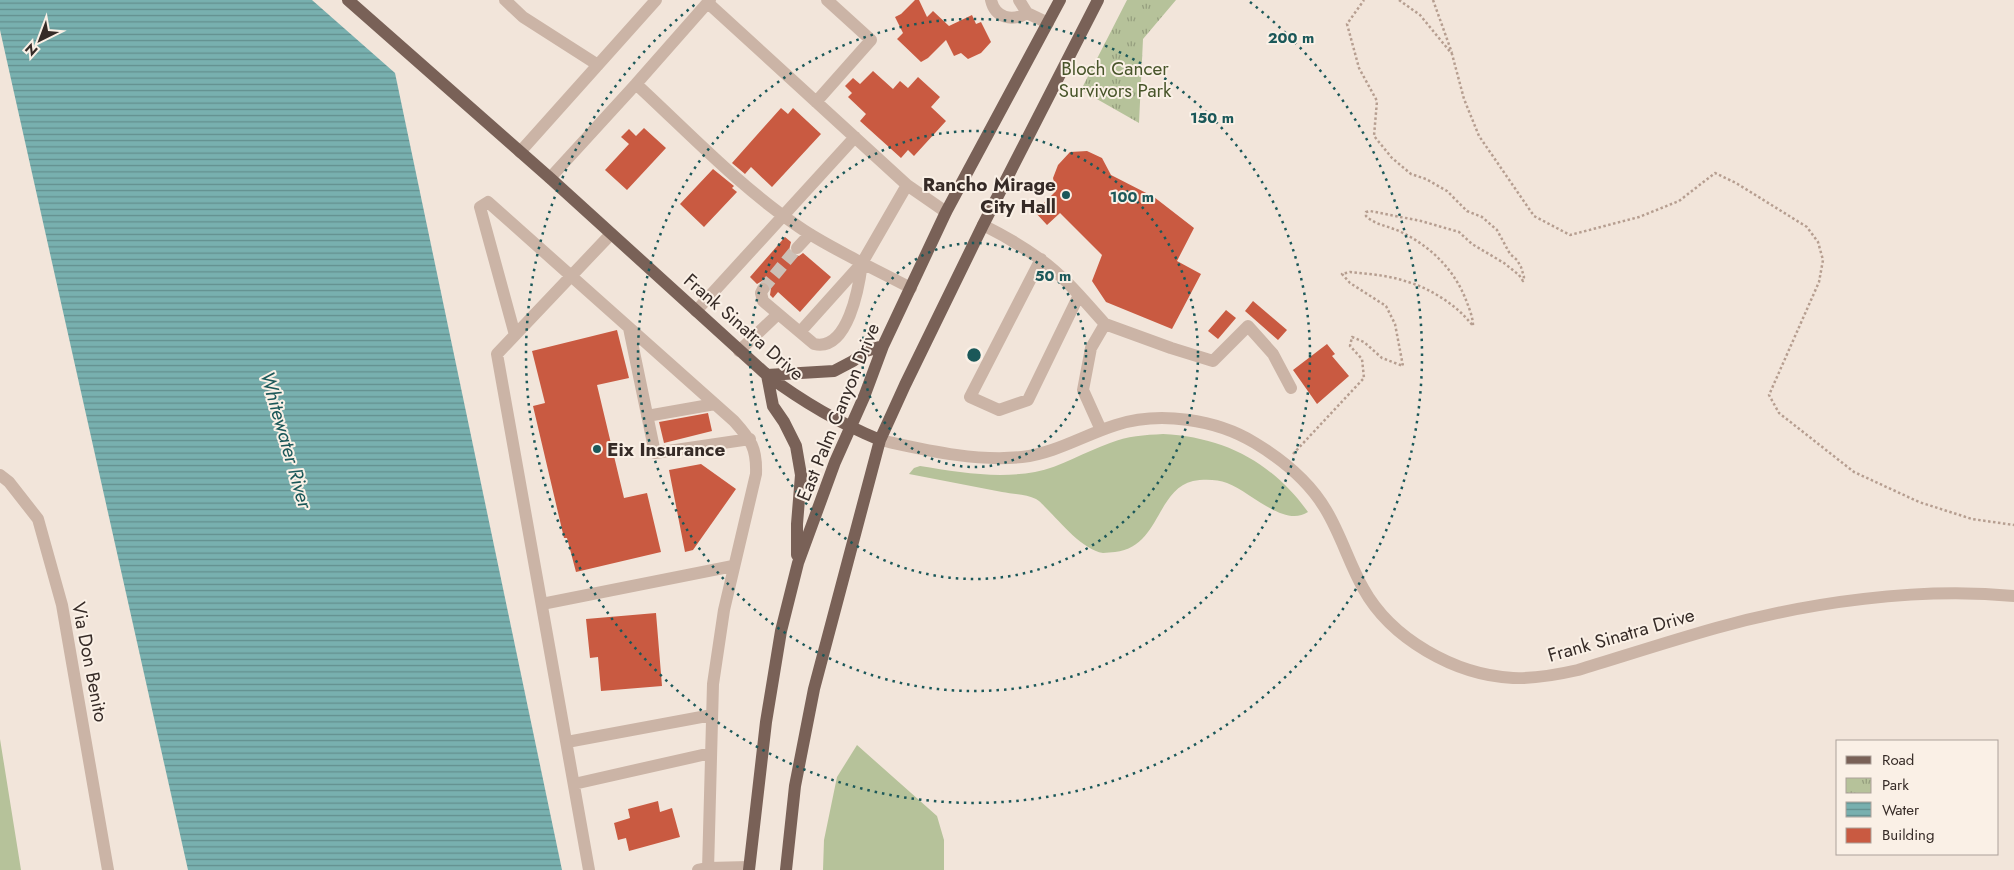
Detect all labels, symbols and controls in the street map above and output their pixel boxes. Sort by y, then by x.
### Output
north arrow [15,15,65,65]
text: 200 m [1268,27,1314,49]
text: N [20,39,42,61]
park label: Bloch Cancer Survivors Park [1059,55,1172,104]
text: 150 m [1190,107,1234,129]
place label: Rancho Mirage City Hall [923,171,1056,220]
text: 100 m [1110,186,1154,208]
marker: Rancho Mirage City Hall [1060,189,1072,201]
text: 50 m [1035,265,1071,287]
street label: Frank Sinatra Drive [678,267,810,387]
street label: East Palm Canyon Drive [790,319,886,505]
centre of rings [965,346,983,364]
water label: Whitewater River [253,368,320,513]
place label: Eix Insurance [607,436,725,463]
marker: Eix Insurance [591,443,603,455]
street label: Via Don Benito [65,600,115,724]
street label: Frank Sinatra Drive [1544,601,1698,669]
legend [1836,740,1999,855]
text: Road [1882,749,1914,771]
text: Park [1882,774,1909,796]
text: Water [1882,799,1920,821]
text: Building [1882,824,1934,846]

